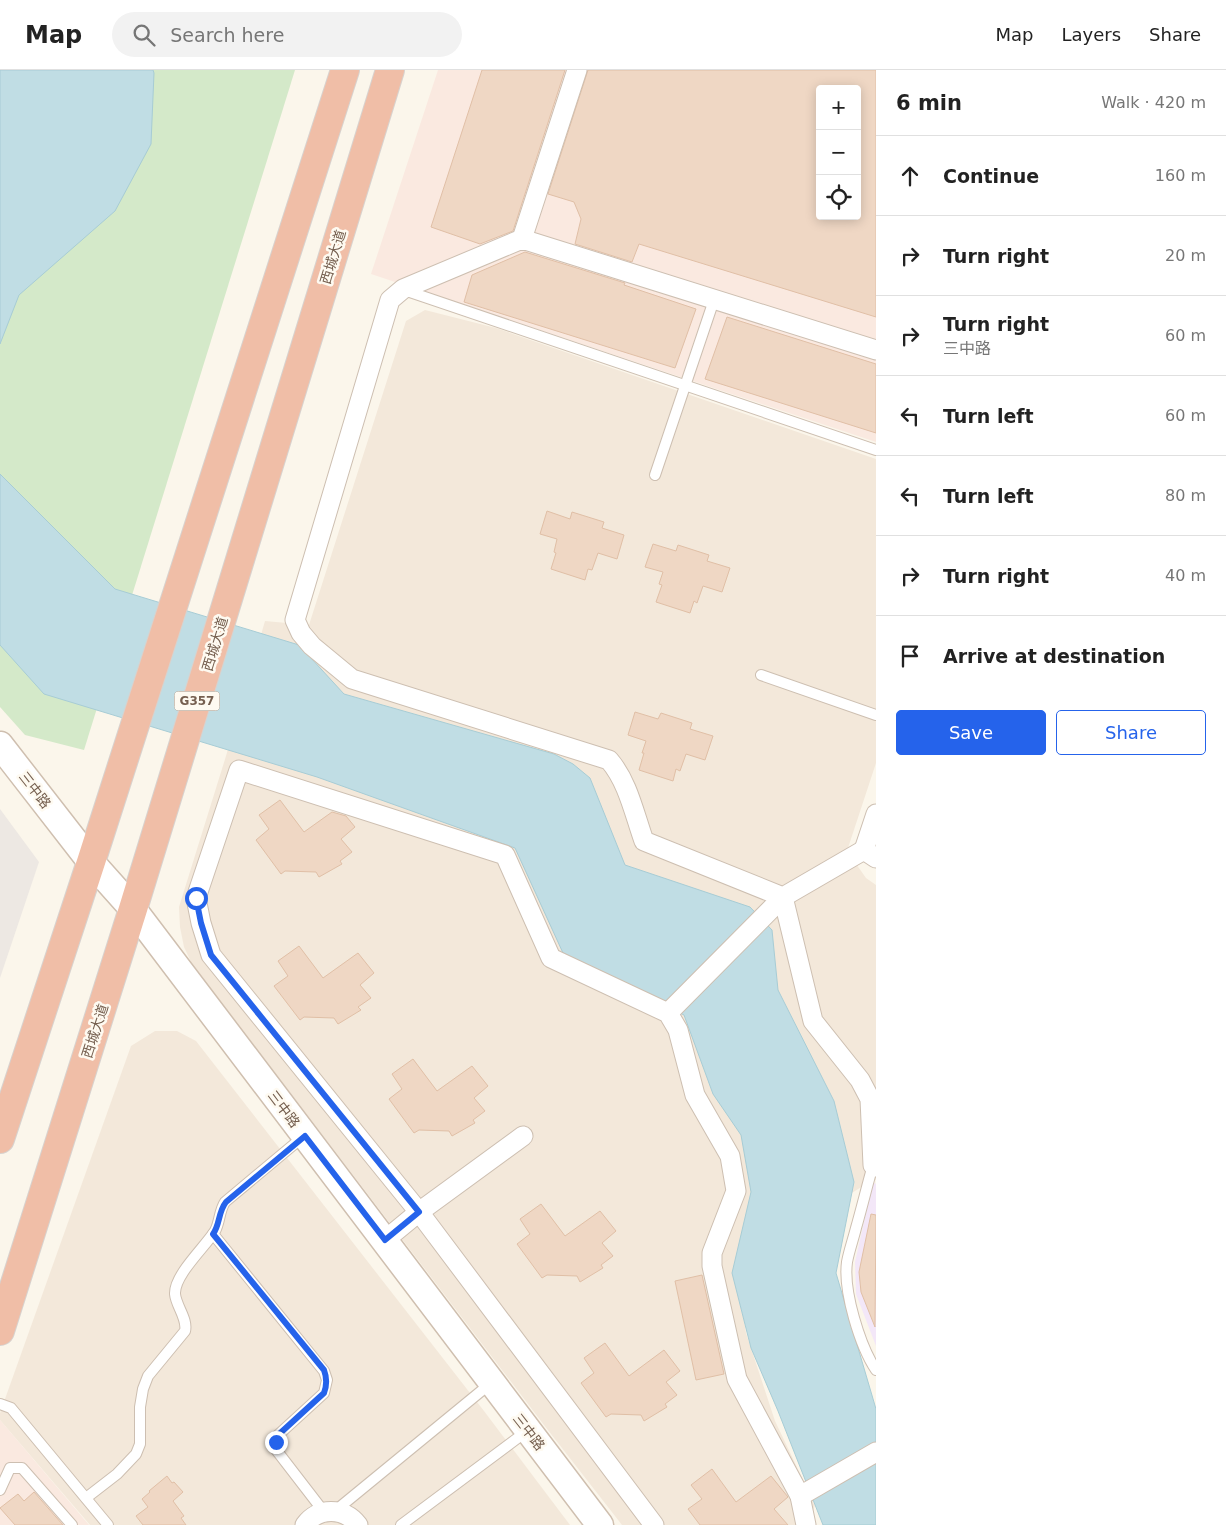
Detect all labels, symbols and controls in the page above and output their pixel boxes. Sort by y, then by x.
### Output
search box [112,12,462,57]
text: Map [25,21,82,49]
icon: search [130,21,158,49]
text: Search here [170,24,284,46]
text: Map [995,24,1033,45]
text: Layers [1061,24,1121,45]
text: Share [1149,24,1201,45]
map controls [816,85,861,220]
button: + [816,85,861,130]
text: 6 min [896,91,962,115]
text: Walk · 420 m [1101,93,1206,112]
button: − [816,130,861,175]
icon: ahead [896,162,924,190]
text: Continue [943,165,1039,187]
text: 160 m [1155,166,1206,185]
button: locate [816,175,861,220]
street label: 西城大道 [317,228,349,286]
icon: right [896,242,924,270]
text: Turn right [943,245,1049,267]
text: 20 m [1165,246,1206,265]
text: Turn right [943,313,1049,335]
icon: right [896,322,924,350]
text: 60 m [1165,326,1206,345]
text: 三中路 [943,339,991,358]
icon: left [896,402,924,430]
text: Turn left [943,405,1034,427]
text: 60 m [1165,406,1206,425]
icon: left [896,482,924,510]
text: Turn left [943,485,1034,507]
text: 80 m [1165,486,1206,505]
icon: right [896,562,924,590]
text: Turn right [943,565,1049,587]
text: 40 m [1165,566,1206,585]
street label: 西城大道 [199,615,231,673]
icon: arrive [896,642,924,670]
text: Arrive at destination [943,645,1165,667]
road number: G357 [174,692,220,710]
button: Save [896,710,1046,755]
button: Share [1056,710,1206,755]
street label: 三中路 [16,769,54,811]
route start [185,887,208,910]
street label: 西城大道 [79,1002,111,1060]
street label: 三中路 [265,1087,303,1131]
street label: 三中路 [510,1411,548,1453]
route end [265,1431,288,1454]

